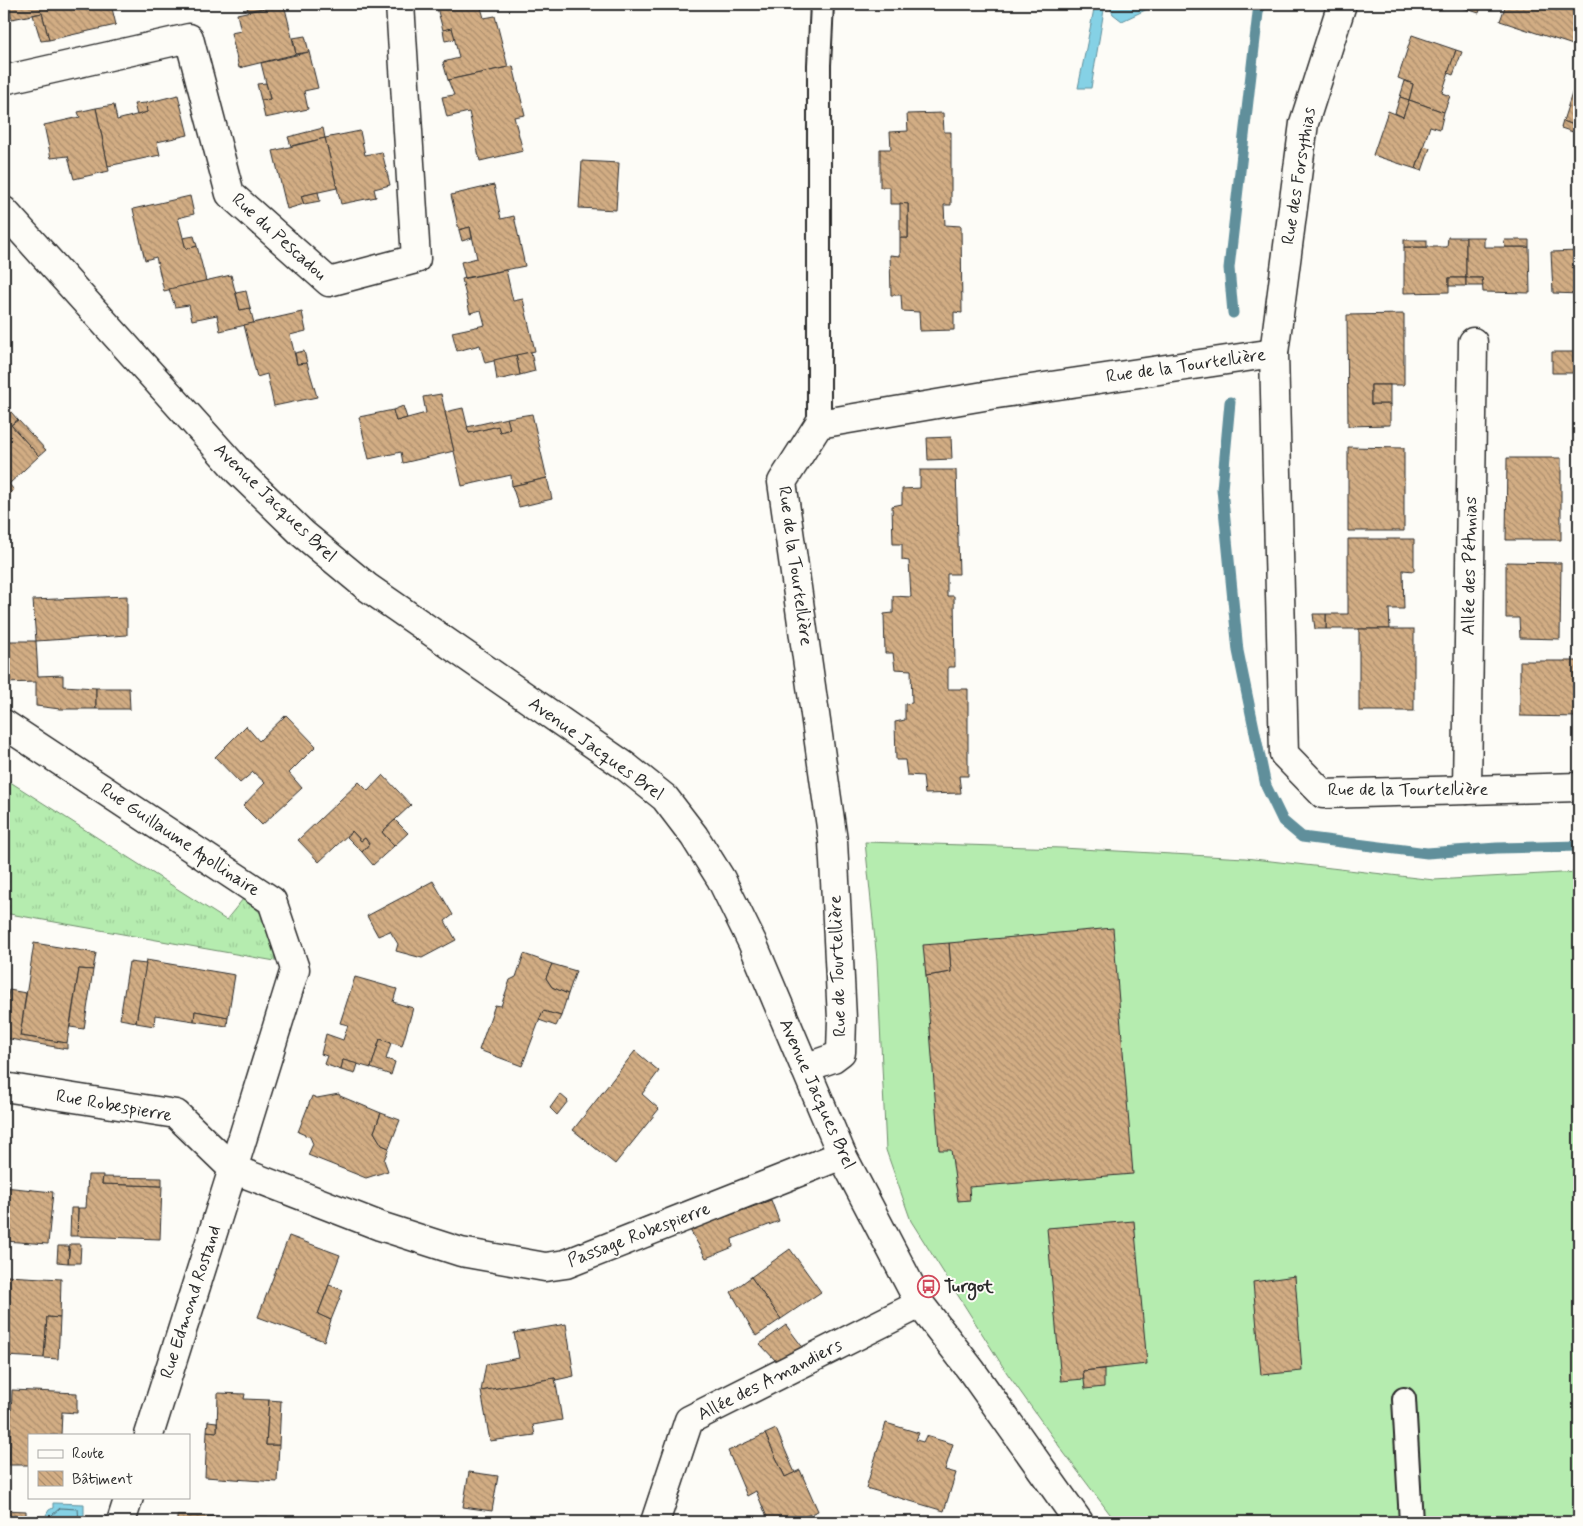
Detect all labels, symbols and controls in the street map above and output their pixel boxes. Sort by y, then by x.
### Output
street label: Rue des Forsythias [1276,106,1322,246]
street label: Rue du Pescadou [226,188,332,286]
street label: Rue de la Tourtellière [1105,343,1267,389]
street label: Avenue Jacques Brel [208,438,342,568]
street label: Rue de la Tourtellière [772,485,818,647]
street label: Allée des Pétunias [1457,496,1483,636]
street label: Avenue Jacques Brel [523,692,669,806]
street label: Rue Guillaume Apollinaire [95,777,265,903]
street label: Rue de la Tourtellière [1328,778,1489,802]
street label: Rue de Tourtellière [824,894,852,1037]
street label: Avenue Jacques Brel [773,1015,861,1173]
street label: Rue Robespierre [54,1084,174,1128]
street label: Passage Robespierre [564,1197,714,1273]
street label: Rue Edmond Rostand [155,1222,227,1382]
bus stop icon: Turgot [916,1275,940,1299]
place label: Turgot [944,1275,994,1301]
street label: Allée des Amandiers [694,1333,846,1427]
legend [28,1434,190,1498]
text: Route [72,1444,105,1464]
text: Bâtiment [72,1470,133,1490]

